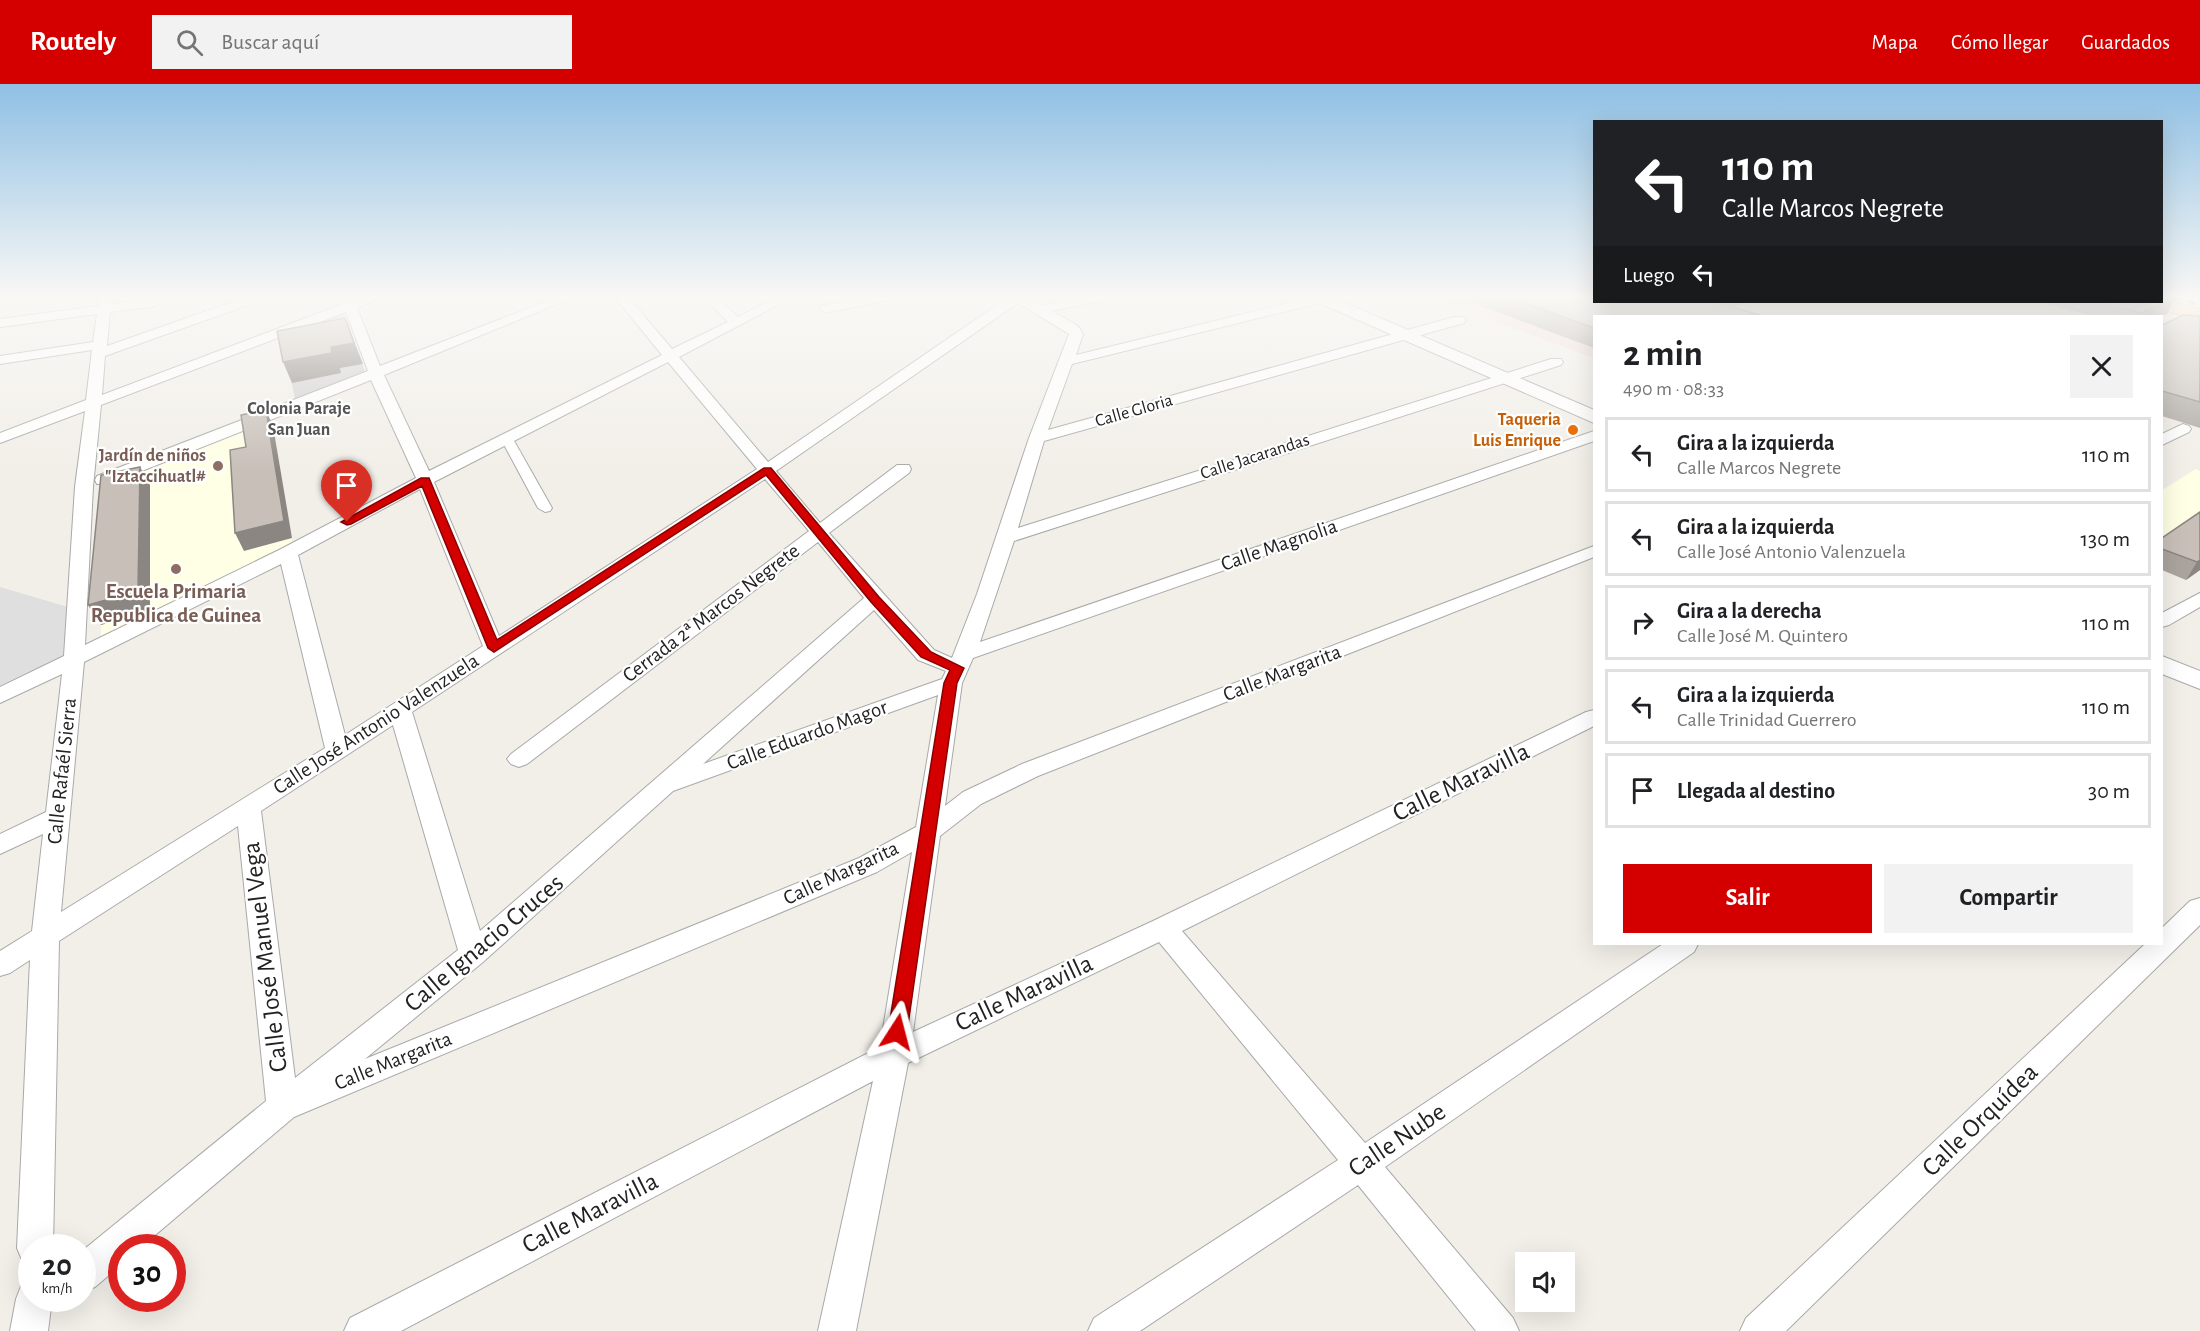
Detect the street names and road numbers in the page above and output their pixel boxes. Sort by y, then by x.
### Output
street label: Calle Gloria [1093,391,1175,431]
street label: Calle Jacarandas [1198,431,1312,483]
street label: Calle Magnolia [1218,515,1340,575]
street label: Cerrada 2ª Marcos Negrete [619,540,803,686]
street label: Calle Margarita [1220,641,1344,705]
street label: Calle José Antonio Valenzuela [269,650,483,798]
street label: Calle Eduardo Magor [724,696,890,774]
street label: Calle Rafaél Sierra [44,697,80,845]
street label: Calle Maravilla [1389,738,1533,826]
street label: Calle Margarita [780,837,902,909]
street label: Calle José Manuel Vega [238,840,292,1074]
street label: Calle Ignacio Cruces [400,869,568,1017]
street label: Calle Maravilla [951,950,1097,1036]
street label: Calle Margarita [331,1028,455,1094]
street label: Calle Orquídea [1917,1059,2043,1181]
street label: Calle Nube [1344,1098,1450,1182]
street label: Calle Maravilla [518,1168,662,1258]

